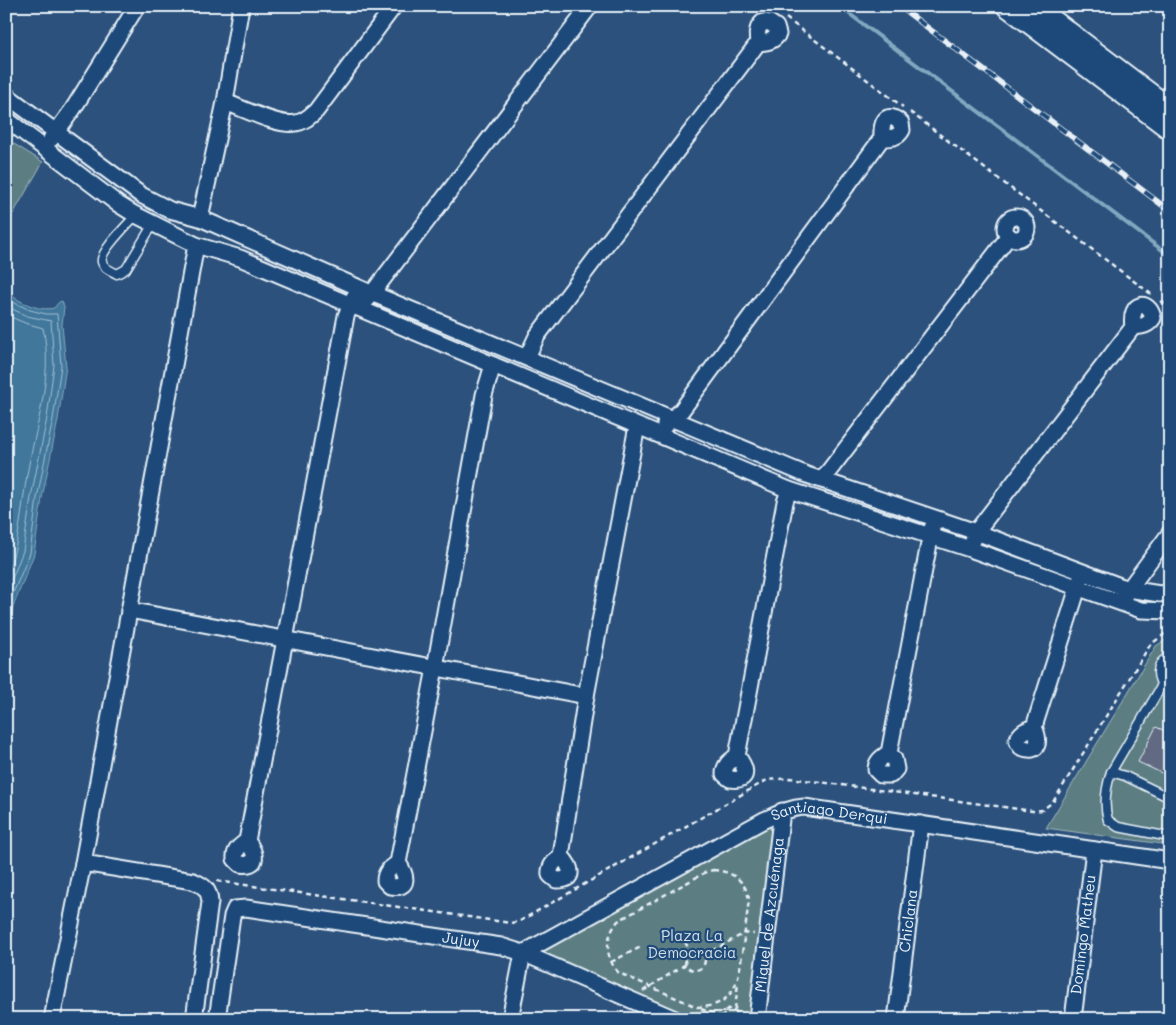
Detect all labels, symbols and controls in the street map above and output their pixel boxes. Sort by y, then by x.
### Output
street label: Santiago Derqui [767,796,889,828]
street label: Miguel de Azcuénaga [749,836,788,993]
street label: Domingo Matheu [1065,874,1100,996]
street label: Chiclana [894,888,922,953]
park label: Plaza La Democracia [648,925,736,962]
street label: Jujuy [441,926,481,952]

